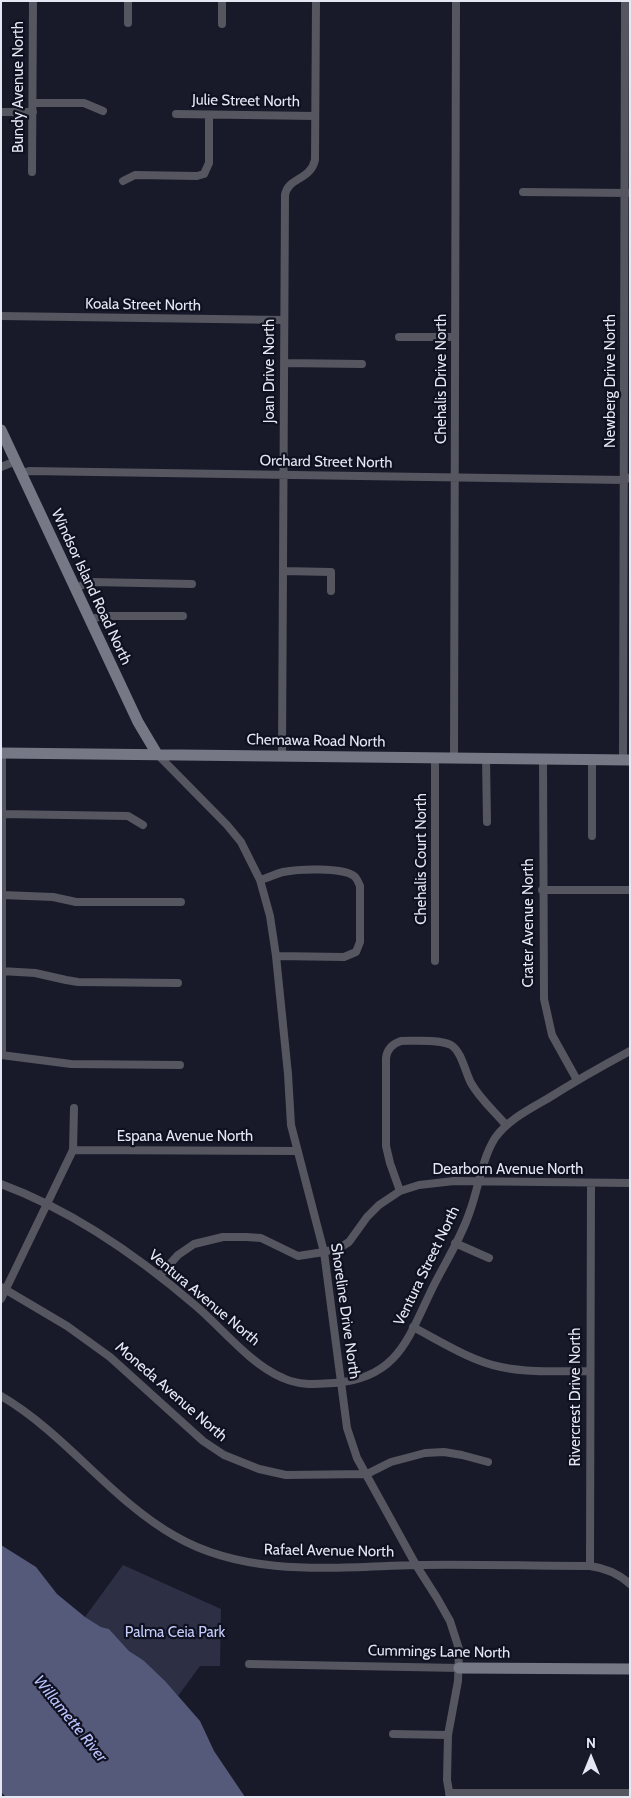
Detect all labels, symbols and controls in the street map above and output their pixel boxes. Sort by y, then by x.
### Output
street label: Bundy Avenue North [10,21,28,153]
street label: Julie Street North [192,91,300,111]
street label: Koala Street North [85,295,201,315]
street label: Chehalis Drive North [433,314,451,444]
street label: Newberg Drive North [602,314,620,448]
street label: Joan Drive North [261,319,279,423]
street label: Orchard Street North [259,452,393,472]
street label: Windsor Island Road North [47,506,135,668]
street label: Chemawa Road North [246,731,386,751]
street label: Chehalis Court North [413,793,431,925]
street label: Crater Avenue North [520,858,538,988]
street label: Espana Avenue North [117,1128,253,1146]
street label: Dearborn Avenue North [433,1161,583,1179]
street label: Ventura Street North [390,1203,464,1329]
street label: Shoreline Drive North [327,1242,363,1380]
street label: Ventura Avenue North [145,1246,263,1350]
street label: Rivercrest Drive North [567,1328,585,1466]
street label: Moneda Avenue North [111,1338,231,1446]
street label: Rafael Avenue North [264,1541,394,1561]
park label: Palma Ceia Park [125,1624,225,1642]
street label: Cummings Lane North [368,1642,510,1662]
water label: Willamette River [29,1672,111,1766]
north arrow [566,1733,616,1783]
text: N [586,1734,596,1752]

